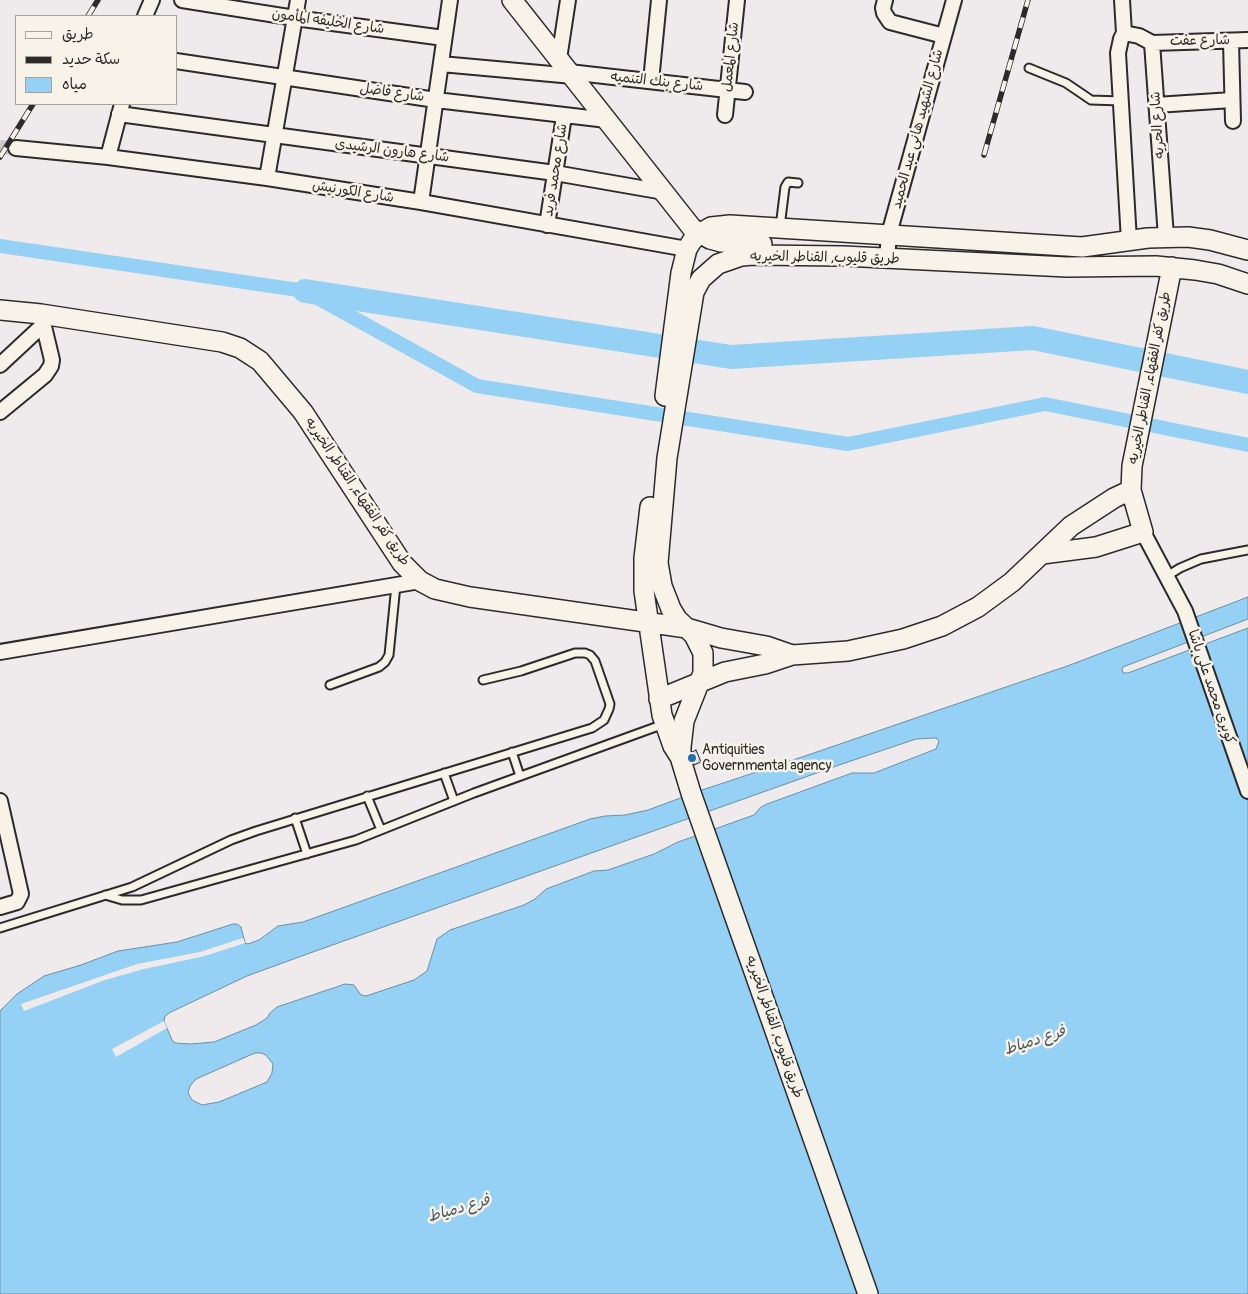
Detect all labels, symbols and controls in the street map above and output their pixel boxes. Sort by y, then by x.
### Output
street label: شارع الخليفه المأمون [271,6,385,38]
legend [15,15,178,105]
street label: شارع المعمل [719,21,743,93]
text: طريق [62,25,94,44]
street label: شارع عفت [1170,32,1230,50]
street label: شارع الشهيد هاني عبد الحميد [889,47,947,211]
text: سكة حديد [62,50,120,69]
street label: شارع بنك التنميه [610,69,704,95]
text: مياه [62,75,87,94]
street label: شارع فاضل [359,80,425,106]
street label: شارع الحريه [1147,91,1169,159]
street label: شارع محمد فريد [540,122,572,218]
street label: شارع هارون الرشيدى [334,136,450,166]
street label: شارع الكورنيش [311,177,395,207]
street label: طريق قليوب, القناطر الخيريه [750,248,900,268]
street label: طريق كفر الفقهاء, القناطر الخيريه [1125,290,1175,466]
street label: طريق كفر الفقهاء, القناطر الخيريه [301,415,413,569]
street label: كوبرى محمد على باشا [1184,628,1238,746]
place label: Antiquities Governmental agency [702,742,831,774]
marker: Antiquities Governmental agency [686,752,698,764]
street label: طريق قليوب, القناطر الخيريه [742,954,806,1100]
water label: فرع دمياط [1002,1023,1068,1059]
water label: فرع دمياط [426,1192,492,1226]

